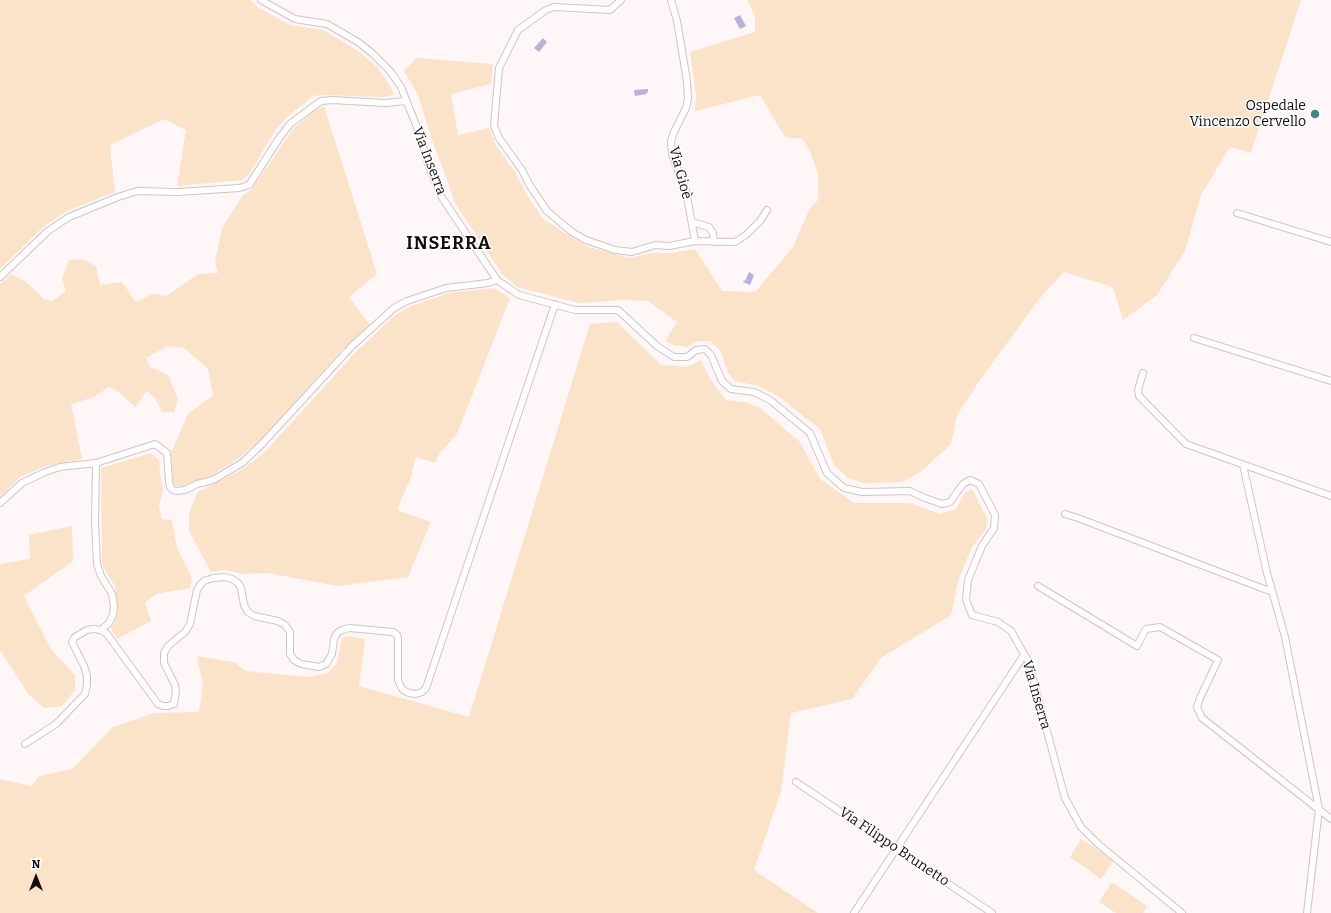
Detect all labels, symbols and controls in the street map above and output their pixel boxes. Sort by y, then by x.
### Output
place label: Ospedale Vincenzo Cervello [1189,98,1306,130]
marker: Ospedale Vincenzo Cervello [1309,108,1321,120]
street label: Via Inserra [408,125,450,197]
street label: Via Gioè [665,145,695,201]
district label: INSERRA [406,233,492,255]
street label: Via Inserra [1018,659,1054,731]
street label: Via Filippo Brunetto [836,804,952,890]
north arrow [16,857,56,897]
text: N [32,858,40,871]

